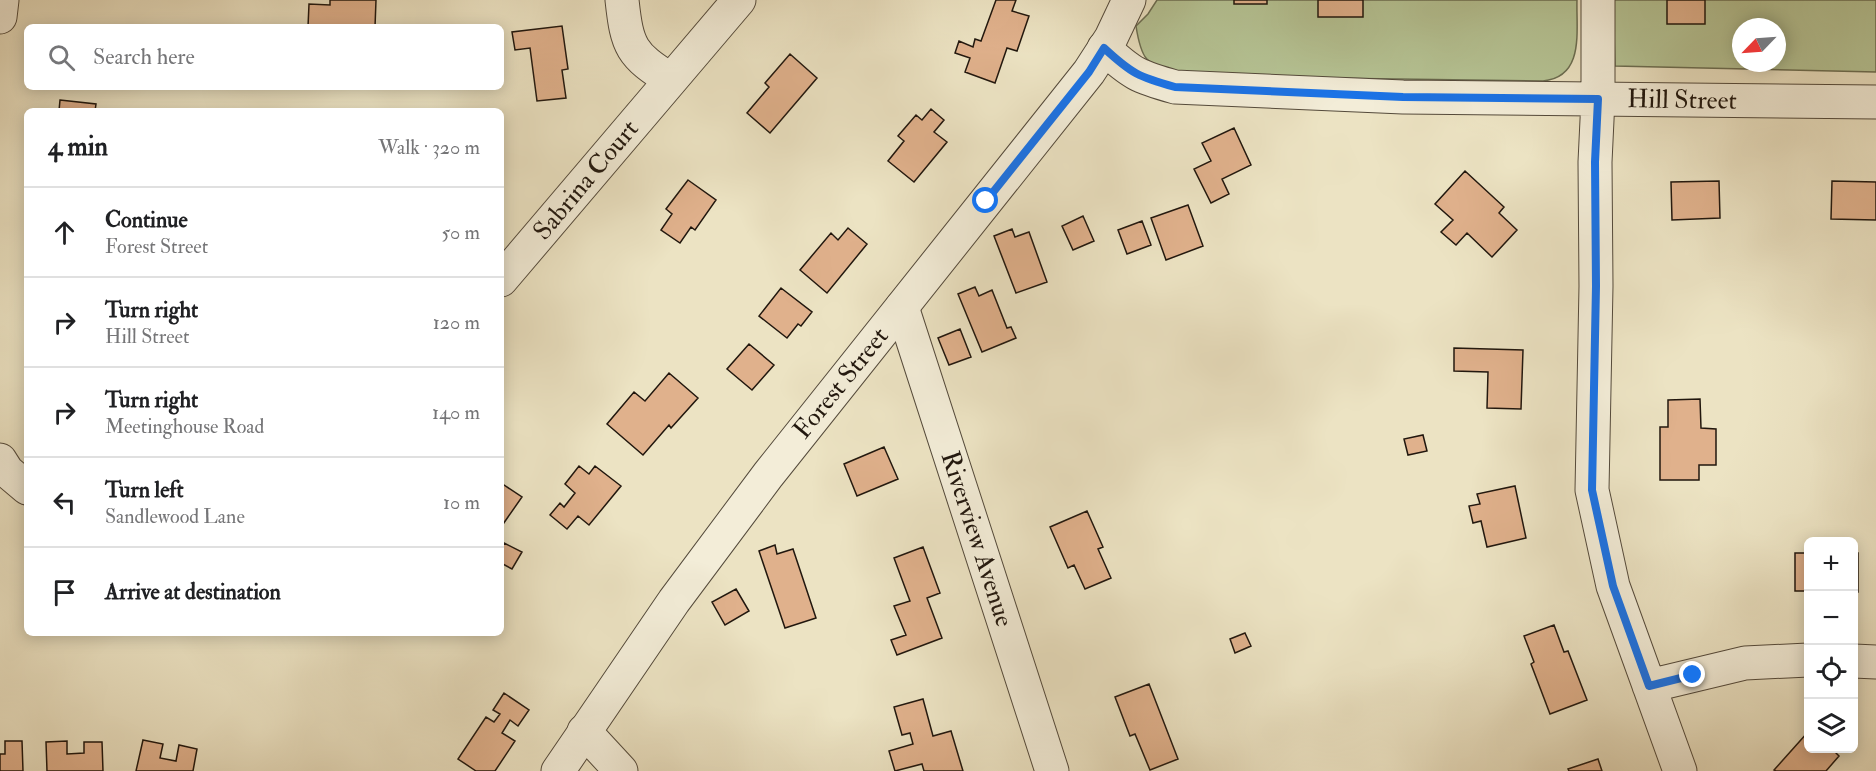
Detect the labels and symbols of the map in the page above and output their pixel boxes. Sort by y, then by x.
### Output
north arrow [1732,18,1786,72]
street label: Hill Street [1627,83,1737,117]
street label: Sabrina Court [526,113,646,247]
route start [972,187,998,213]
street label: Forest Street [786,321,896,445]
street label: Riverview Avenue [934,447,1021,631]
route end [1679,661,1705,687]

